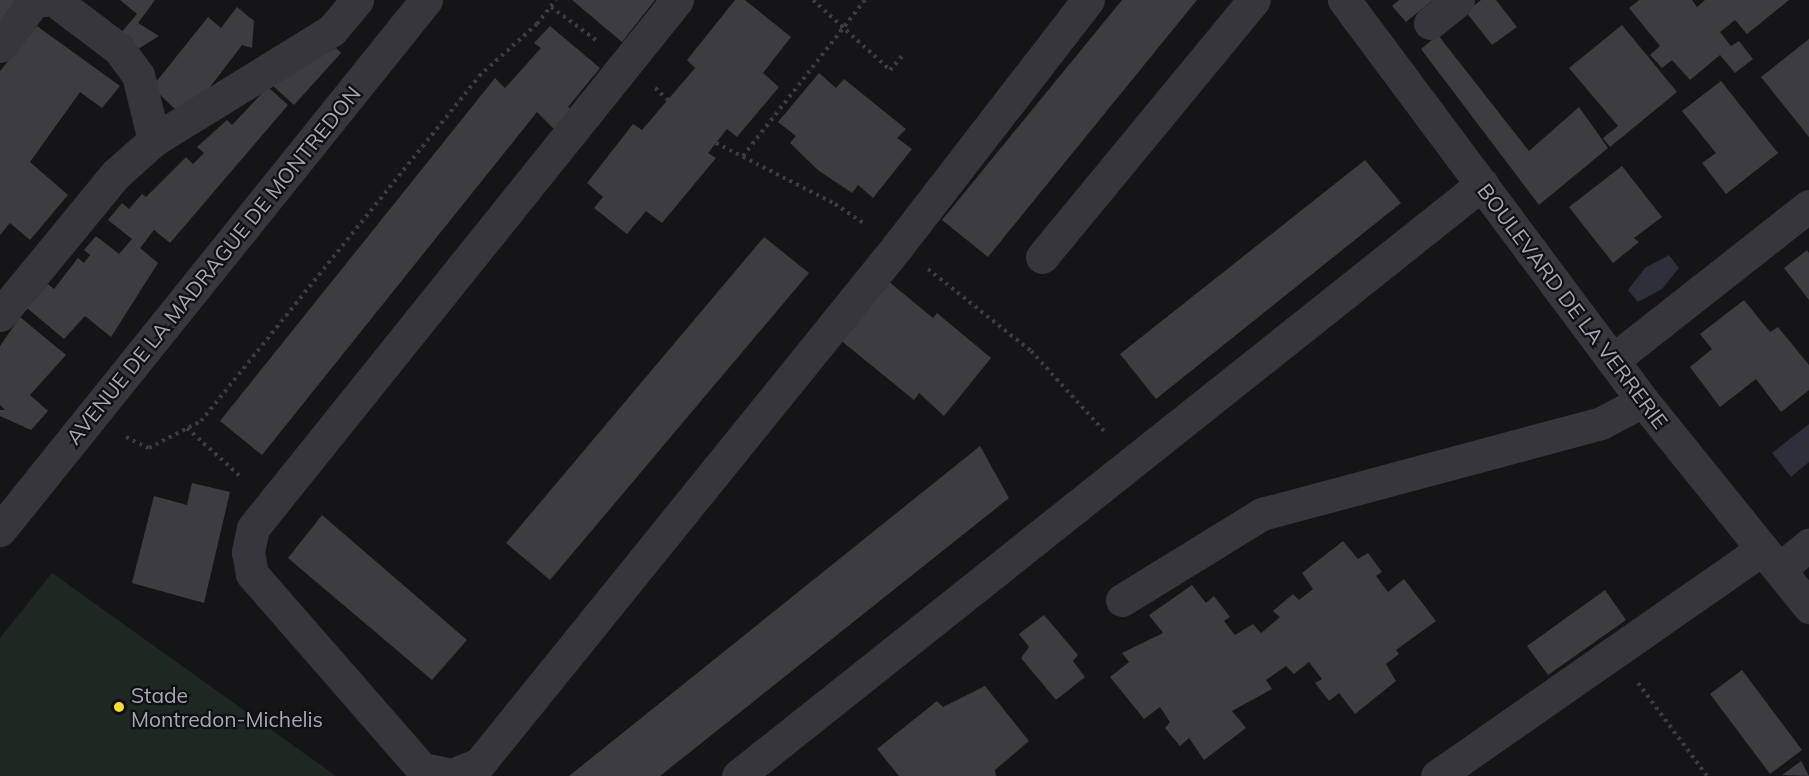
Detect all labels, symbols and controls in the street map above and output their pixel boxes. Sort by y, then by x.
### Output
street label: AVENUE DE LA MADRAGUE DE MONTREDON [61,81,365,449]
street label: BOULEVARD DE LA VERRERIE [1473,178,1673,434]
place label: Stade Montredon-Michelis [131,682,323,732]
marker: Stade Montredon-Michelis [112,700,126,714]

